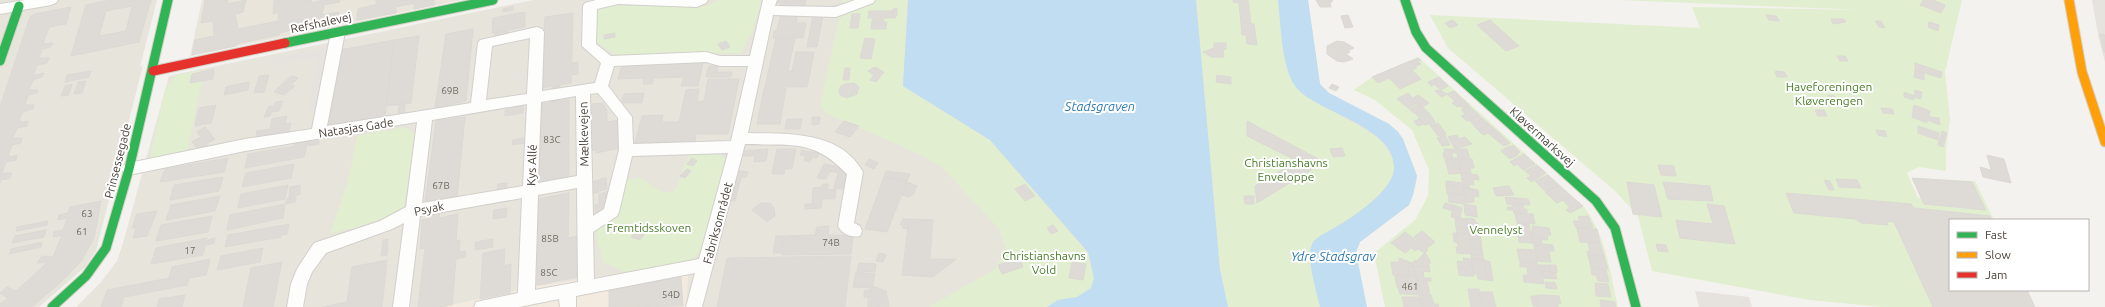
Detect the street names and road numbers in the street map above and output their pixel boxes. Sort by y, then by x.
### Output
street label: Refshalevej [289,10,353,35]
street label: Mælkevejen [576,101,591,167]
street label: Kløvermarksvej [1507,104,1577,169]
street label: Natasjas Gade [318,115,394,140]
street label: Prinsessegade [102,122,133,200]
street label: Kys Allé [524,144,539,186]
street label: Fabriksområdet [700,180,735,265]
street label: Psyak [413,199,445,218]

